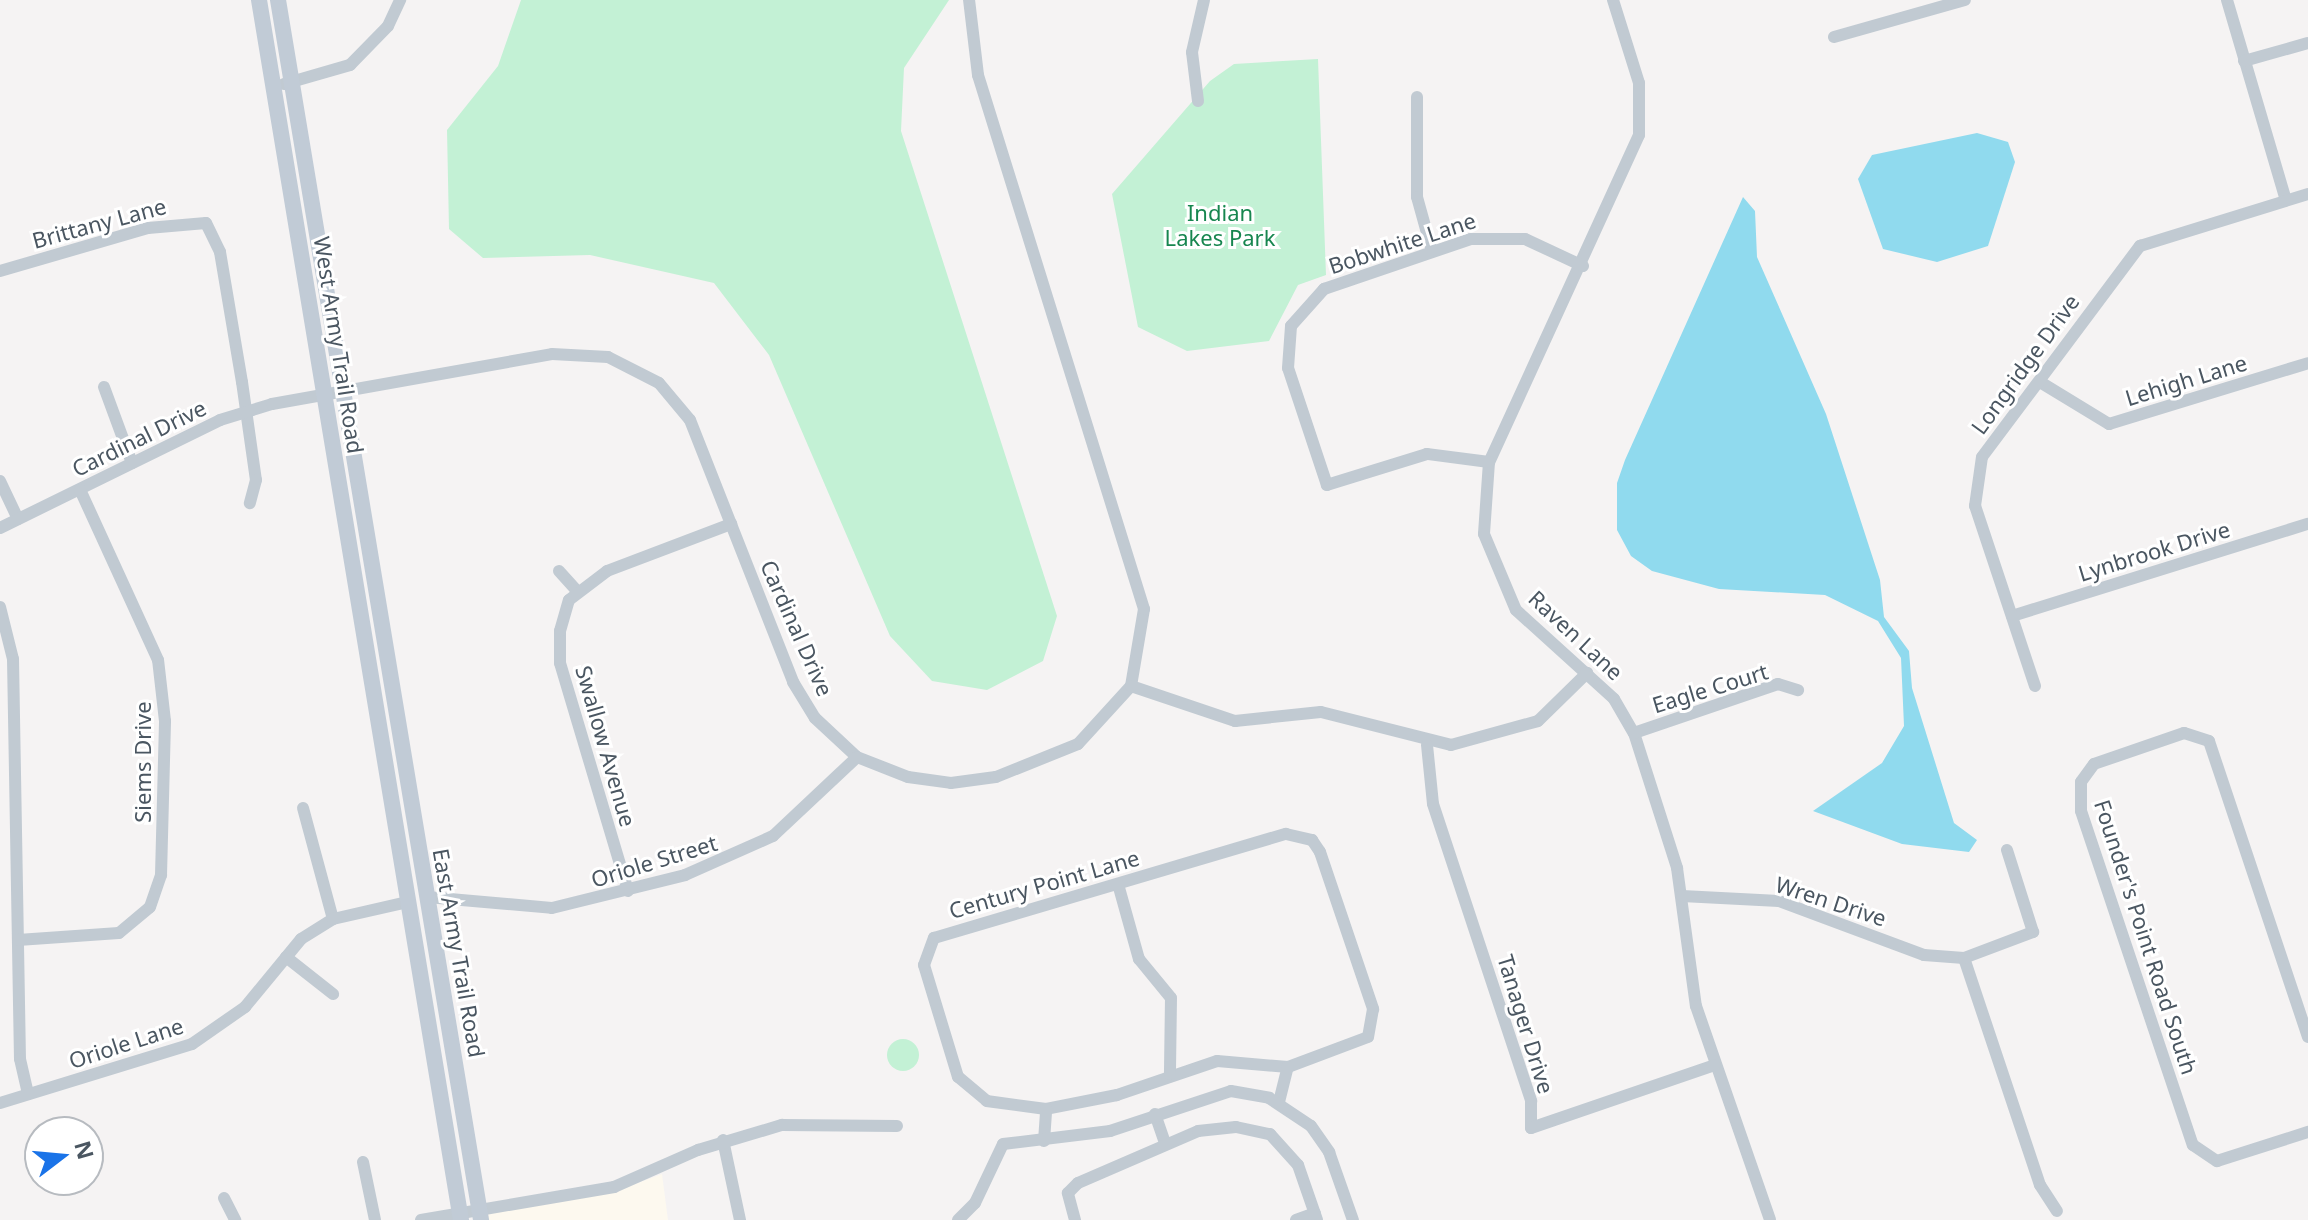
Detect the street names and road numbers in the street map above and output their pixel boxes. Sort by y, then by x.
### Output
street label: Brittany Lane [29,192,169,254]
street label: Bobwhite Lane [1325,207,1479,279]
street label: West Army Trail Road [309,235,369,455]
street label: Longridge Drive [1965,289,2085,439]
street label: Lehigh Lane [2122,349,2250,411]
street label: Cardinal Drive [68,394,210,482]
street label: Lynbrook Drive [2075,515,2233,587]
street label: Cardinal Drive [755,556,839,700]
street label: Raven Lane [1524,585,1628,685]
street label: Eagle Court [1649,658,1771,718]
street label: Swallow Avenue [570,662,642,830]
street label: Siems Drive [130,701,156,823]
street label: Founder's Point Road South [2089,796,2203,1078]
street label: Oriole Street [588,829,720,893]
street label: Century Point Lane [946,844,1142,924]
street label: East Army Trail Road [428,847,490,1059]
street label: Wren Drive [1772,871,1890,931]
street label: Tanager Drive [1492,951,1560,1097]
street label: Oriole Lane [65,1012,187,1074]

